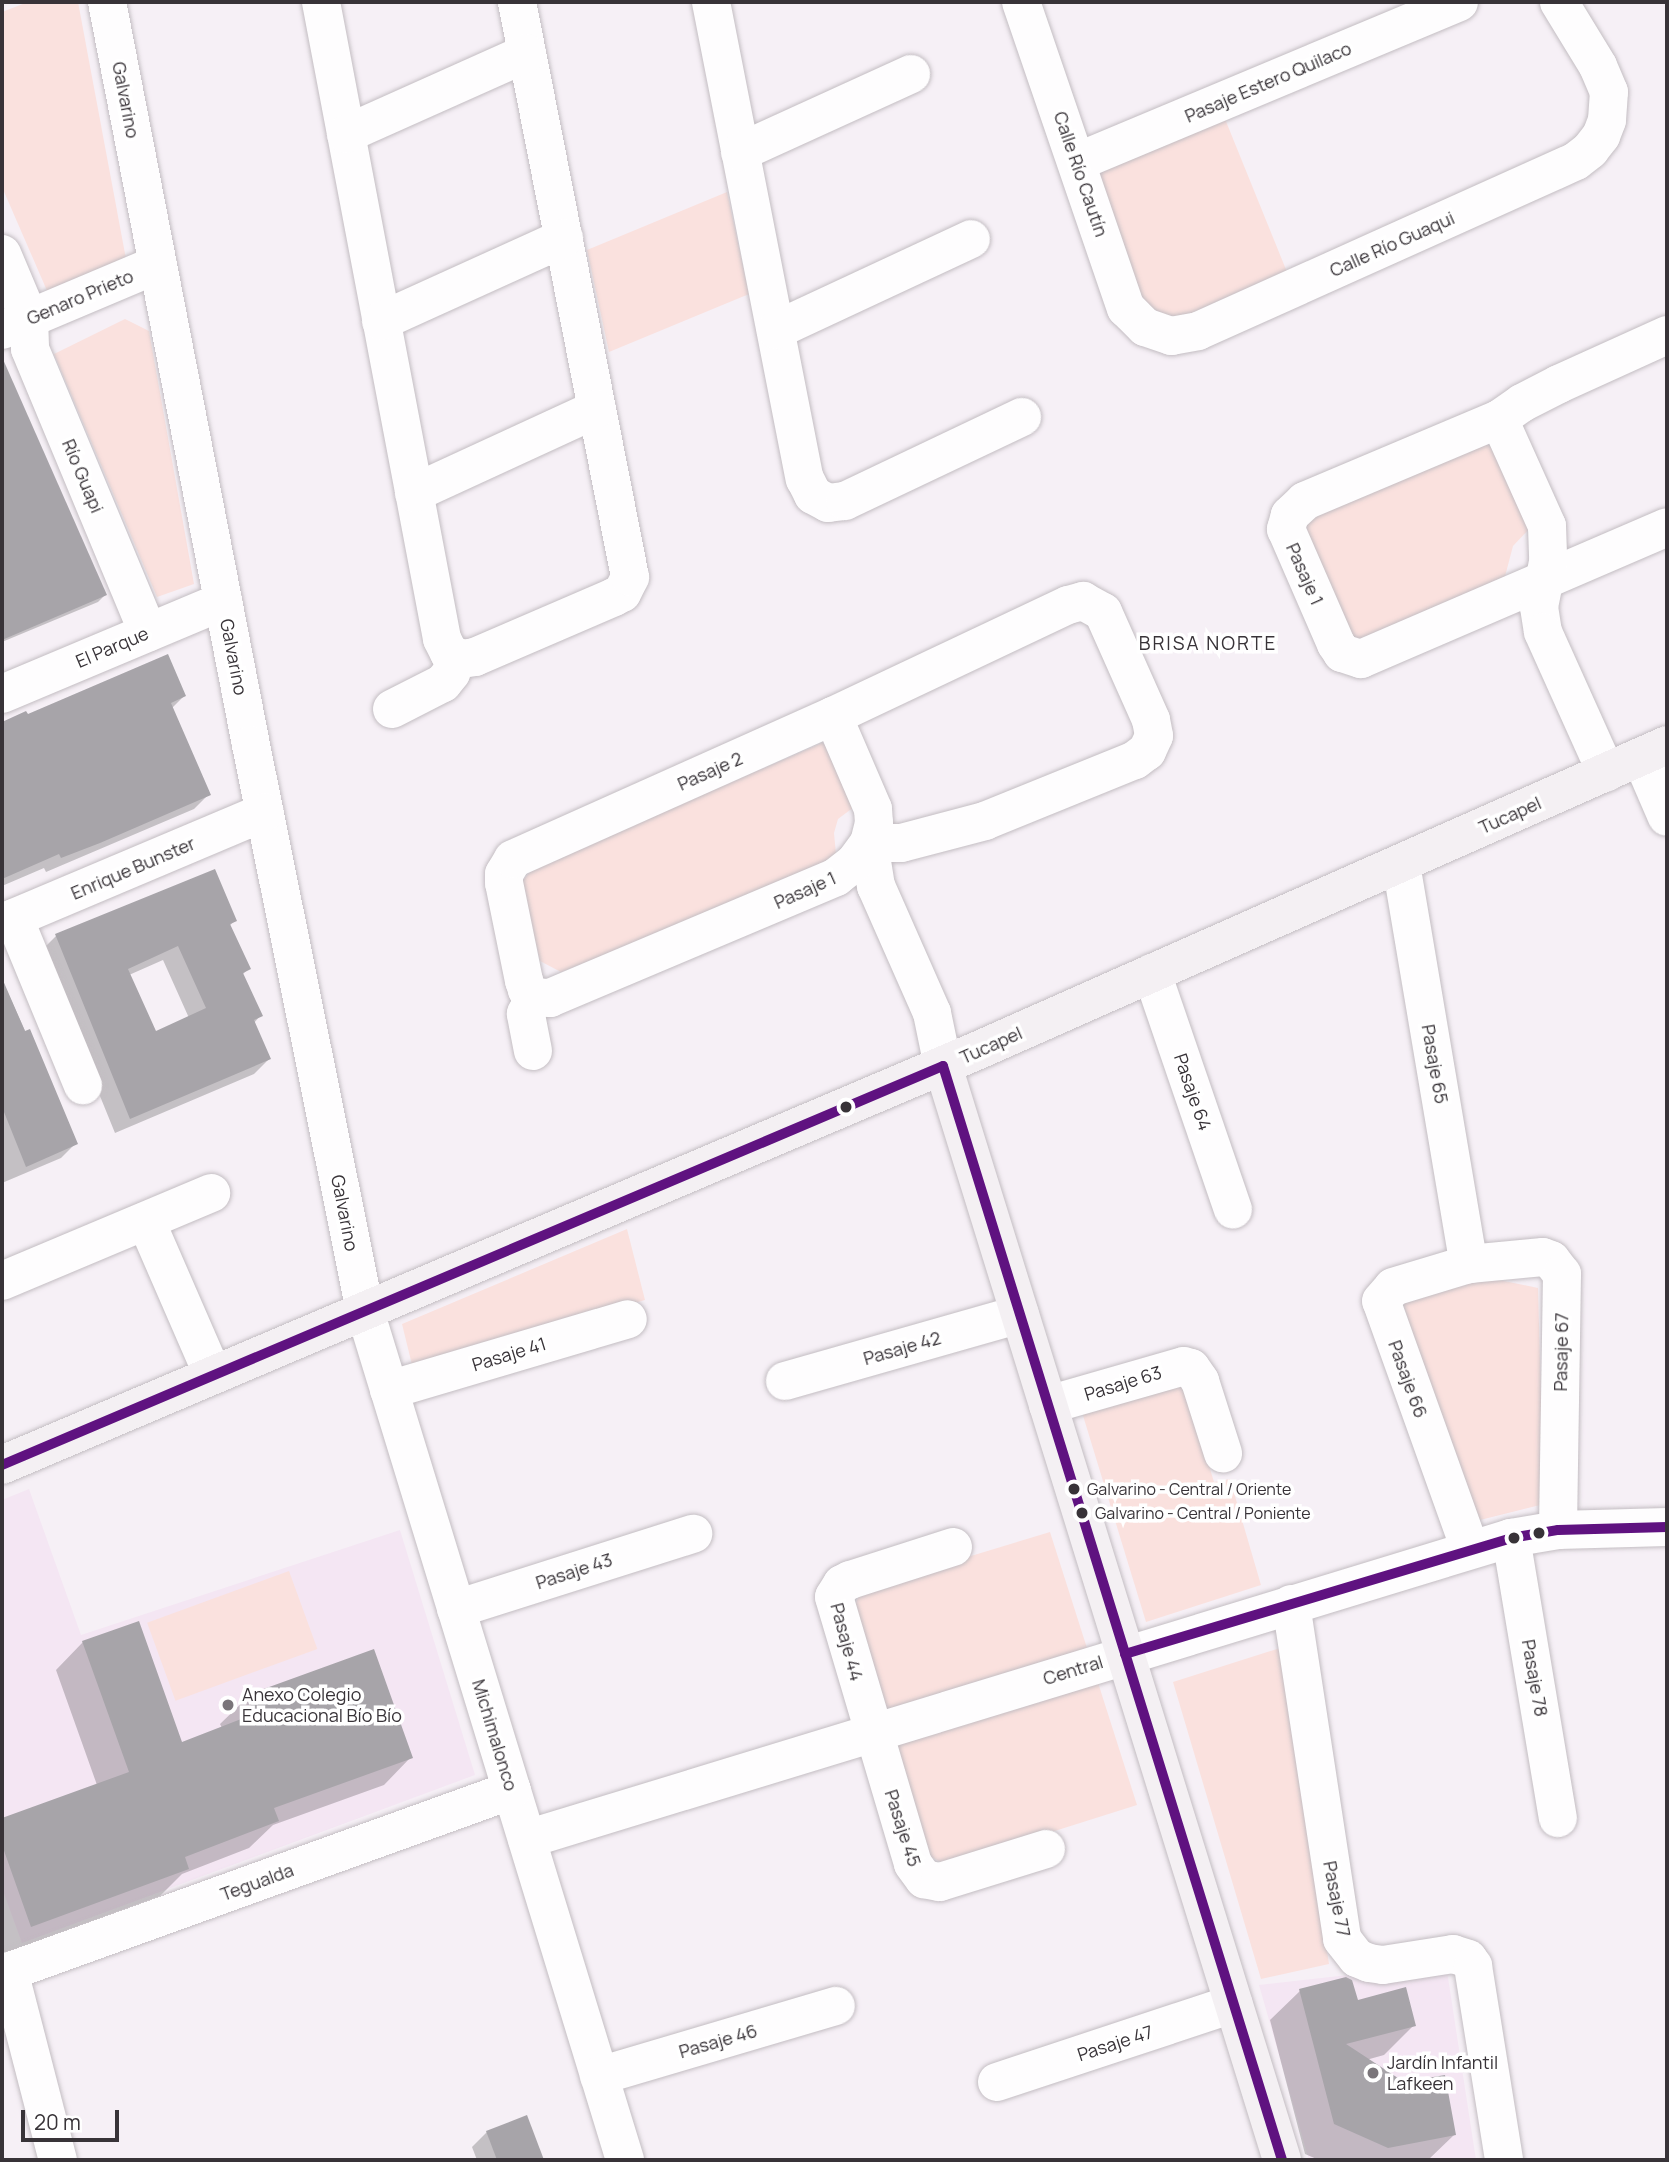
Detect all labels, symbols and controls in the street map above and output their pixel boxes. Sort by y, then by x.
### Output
street label: Pasaje Estero Quilaco [1182,37,1354,127]
street label: Galvarino [108,60,144,140]
street label: Calle Río Cautín [1049,109,1113,239]
street label: Calle Río Guaqui [1326,207,1458,281]
street label: Genaro Prieto [23,265,137,329]
street label: Río Guapi [58,436,108,516]
street label: Pasaje 1 [1282,540,1328,608]
street label: Galvarino [216,617,252,697]
street label: El Parque [72,622,152,672]
district label: BRISA NORTE [1140,633,1276,655]
street label: Pasaje 2 [674,747,746,795]
street label: Tucapel [1476,792,1544,838]
street label: Enrique Bunster [68,832,198,904]
street label: Pasaje 1 [771,867,839,913]
street label: Tucapel [957,1022,1025,1068]
street label: Pasaje 65 [1417,1023,1453,1105]
street label: Pasaje 64 [1170,1051,1216,1133]
unlabelled marker [839,1100,853,1114]
street label: Galvarino [327,1173,363,1253]
street label: Pasaje 67 [1550,1312,1572,1392]
street label: Pasaje 42 [861,1327,943,1369]
street label: Pasaje 41 [469,1333,549,1375]
street label: Pasaje 66 [1384,1337,1432,1421]
street label: Pasaje 63 [1082,1361,1164,1405]
place label: Galvarino - Central / Oriente [1087,1479,1291,1499]
marker: Galvarino - Central / Oriente [1067,1482,1081,1496]
place label: Galvarino - Central / Poniente [1095,1503,1310,1523]
marker: Galvarino - Central / Poniente [1075,1506,1089,1520]
unlabelled marker [1532,1526,1546,1540]
unlabelled marker [1507,1531,1521,1545]
street label: Pasaje 43 [533,1549,615,1593]
street label: Pasaje 44 [826,1601,868,1683]
street label: Pasaje 78 [1518,1638,1552,1718]
street label: Central [1041,1651,1105,1689]
street label: Michimalonco [468,1677,522,1793]
place label: Anexo Colegio Educacional Bío Bío [242,1684,402,1726]
marker: Anexo Colegio Educacional Bío Bío [220,1697,236,1713]
street label: Pasaje 45 [880,1787,926,1869]
street label: Tegualda [218,1859,296,1905]
street label: Pasaje 77 [1319,1859,1355,1939]
street label: Pasaje 46 [676,2020,760,2062]
street label: Pasaje 47 [1074,2021,1156,2065]
place label: Jardín Infantil Lafkeen [1387,2052,1498,2094]
marker: Jardín Infantil Lafkeen [1365,2065,1381,2081]
scale bar [24,2096,122,2140]
text: 20 m [34,2108,81,2136]

